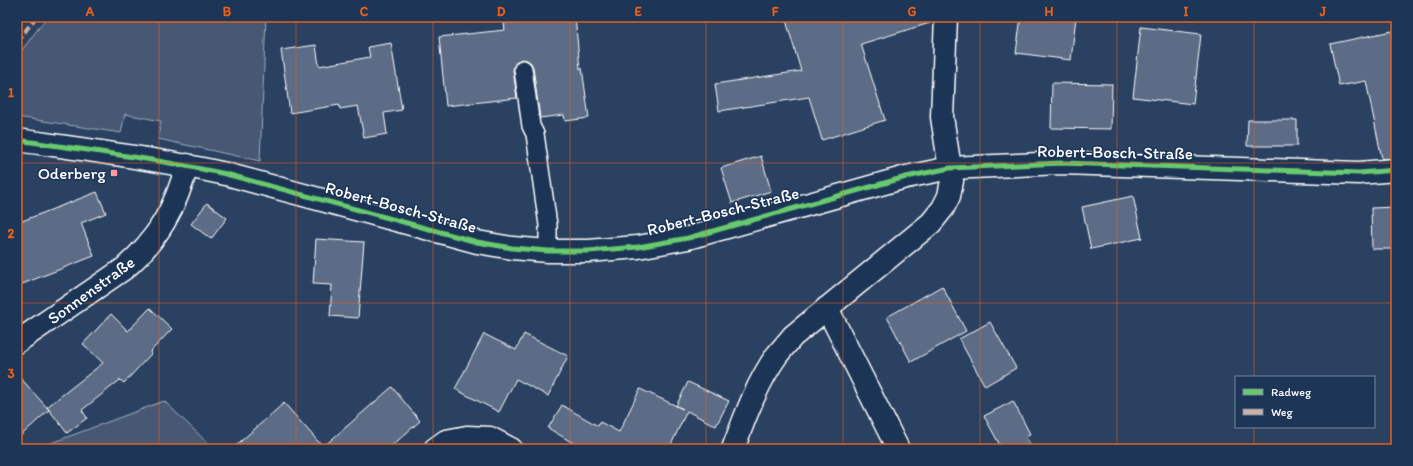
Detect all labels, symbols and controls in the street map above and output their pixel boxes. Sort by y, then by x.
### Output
text: A [85,4,95,19]
text: B [223,4,232,19]
text: C [360,4,369,19]
text: D [497,4,506,19]
text: E [634,4,642,19]
text: F [772,4,779,19]
text: G [908,4,917,19]
text: H [1045,4,1054,19]
text: I [1184,4,1189,19]
text: J [1319,4,1327,19]
text: 1 [8,85,14,100]
street label: Robert-Bosch-Straße [1037,141,1193,163]
place label: Oderberg [38,163,106,183]
marker: Oderberg [109,168,119,178]
street label: Robert-Bosch-Straße [323,177,479,237]
street label: Robert-Bosch-Straße [645,182,801,240]
text: 2 [8,226,15,241]
street label: Sonnenstraße [44,252,138,328]
text: 3 [7,366,15,381]
legend [1235,376,1375,428]
text: Radweg [1271,385,1312,399]
text: Weg [1271,405,1294,419]

